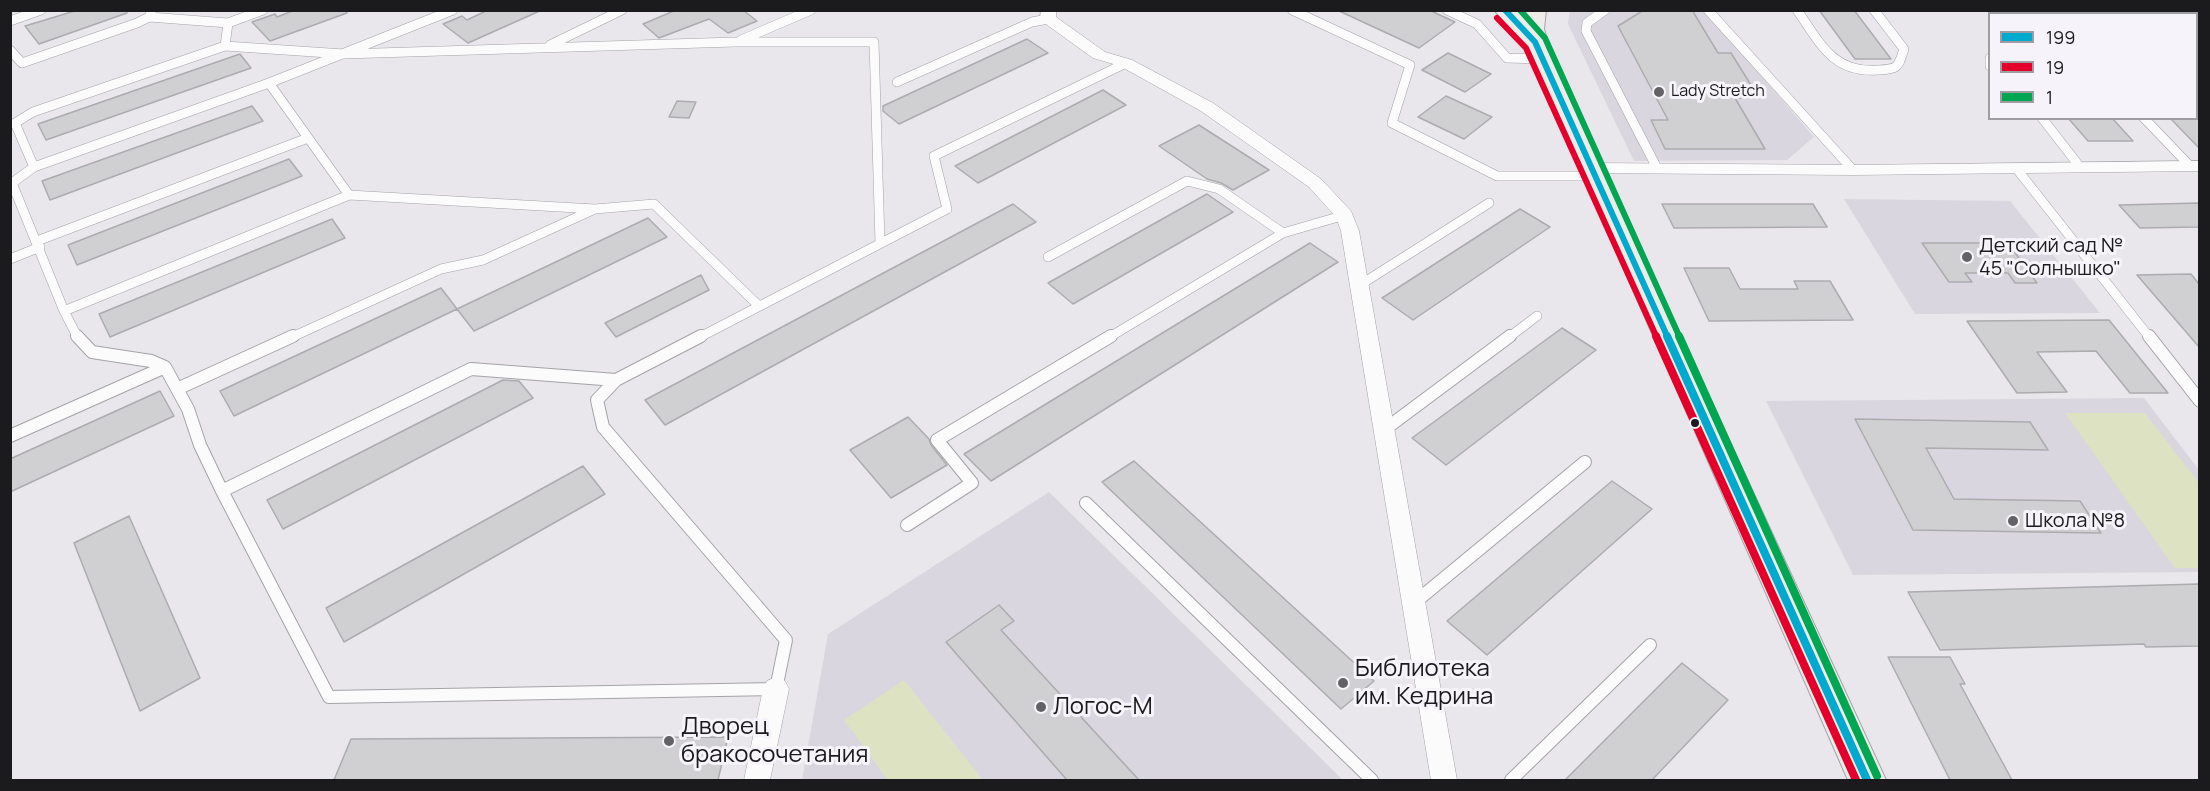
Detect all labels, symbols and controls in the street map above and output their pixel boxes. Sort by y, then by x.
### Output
legend [1988,12,2198,120]
text: 199 [2046,25,2075,49]
text: 19 [2046,55,2064,79]
place label: Lady Stretch [1671,82,1765,102]
marker: Lady Stretch [1652,85,1666,99]
text: 1 [2046,85,2053,109]
place label: Детский сад № 45 "Солнышко" [1979,234,2123,281]
marker: Детский сад № 45 "Солнышко" [1960,250,1974,264]
unlabelled marker [1689,417,1701,429]
place label: Школа №8 [2025,509,2125,533]
marker: Школа №8 [2006,514,2020,528]
place label: Библиотека им. Кедрина [1355,655,1493,711]
marker: Библиотека им. Кедрина [1336,676,1350,690]
place label: Логос-М [1053,693,1153,721]
marker: Логос-М [1034,700,1048,714]
place label: Дворец бракосочетания [681,713,869,769]
marker: Дворец бракосочетания [662,734,676,748]

